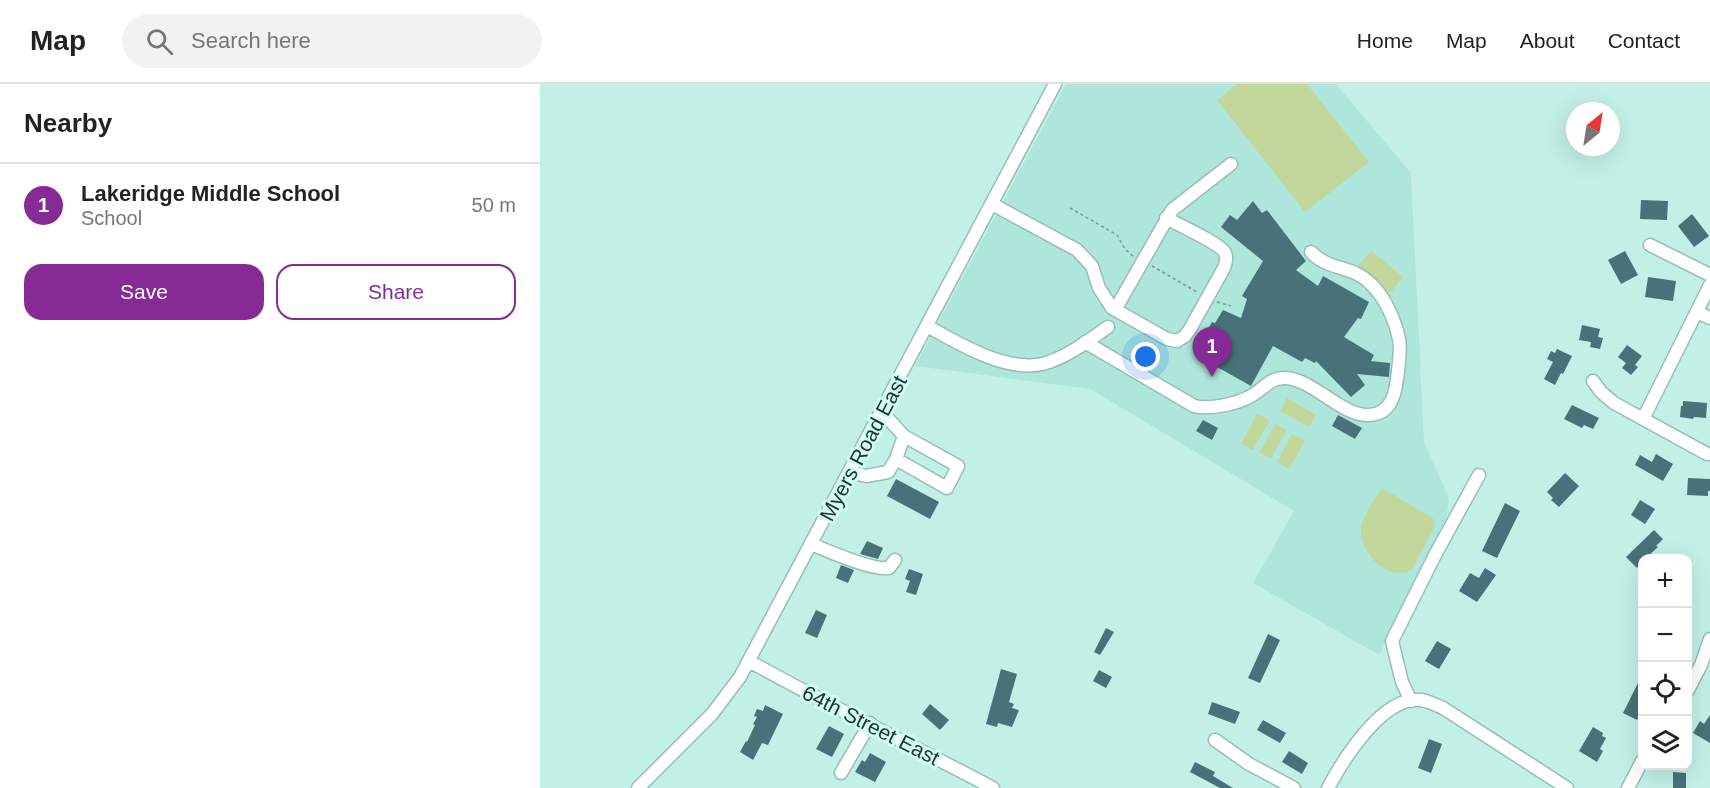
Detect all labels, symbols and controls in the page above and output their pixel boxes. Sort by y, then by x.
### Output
search box [122,14,542,68]
text: Map [30,25,86,56]
icon: search [143,25,176,58]
text: Search here [191,28,311,53]
text: Home [1357,29,1413,52]
text: Map [1446,29,1487,52]
text: About [1520,29,1575,52]
text: Contact [1608,29,1680,52]
north arrow [1566,102,1620,156]
text: Nearby [24,108,112,138]
text: Lakeridge Middle School [81,181,340,206]
text: 1 [38,194,49,216]
text: 50 m [472,194,516,216]
text: School [81,207,142,229]
button: Save [24,264,264,320]
button: Share [276,264,516,320]
pin: 1 [1192,328,1232,377]
your location [1131,342,1160,371]
street label: Myers Road East [815,371,911,525]
map controls [1638,554,1692,770]
button: + [1638,554,1692,608]
button: − [1638,608,1692,662]
button: locate [1638,662,1692,716]
street label: 64th Street East [799,681,943,770]
button: layers [1638,716,1692,770]

